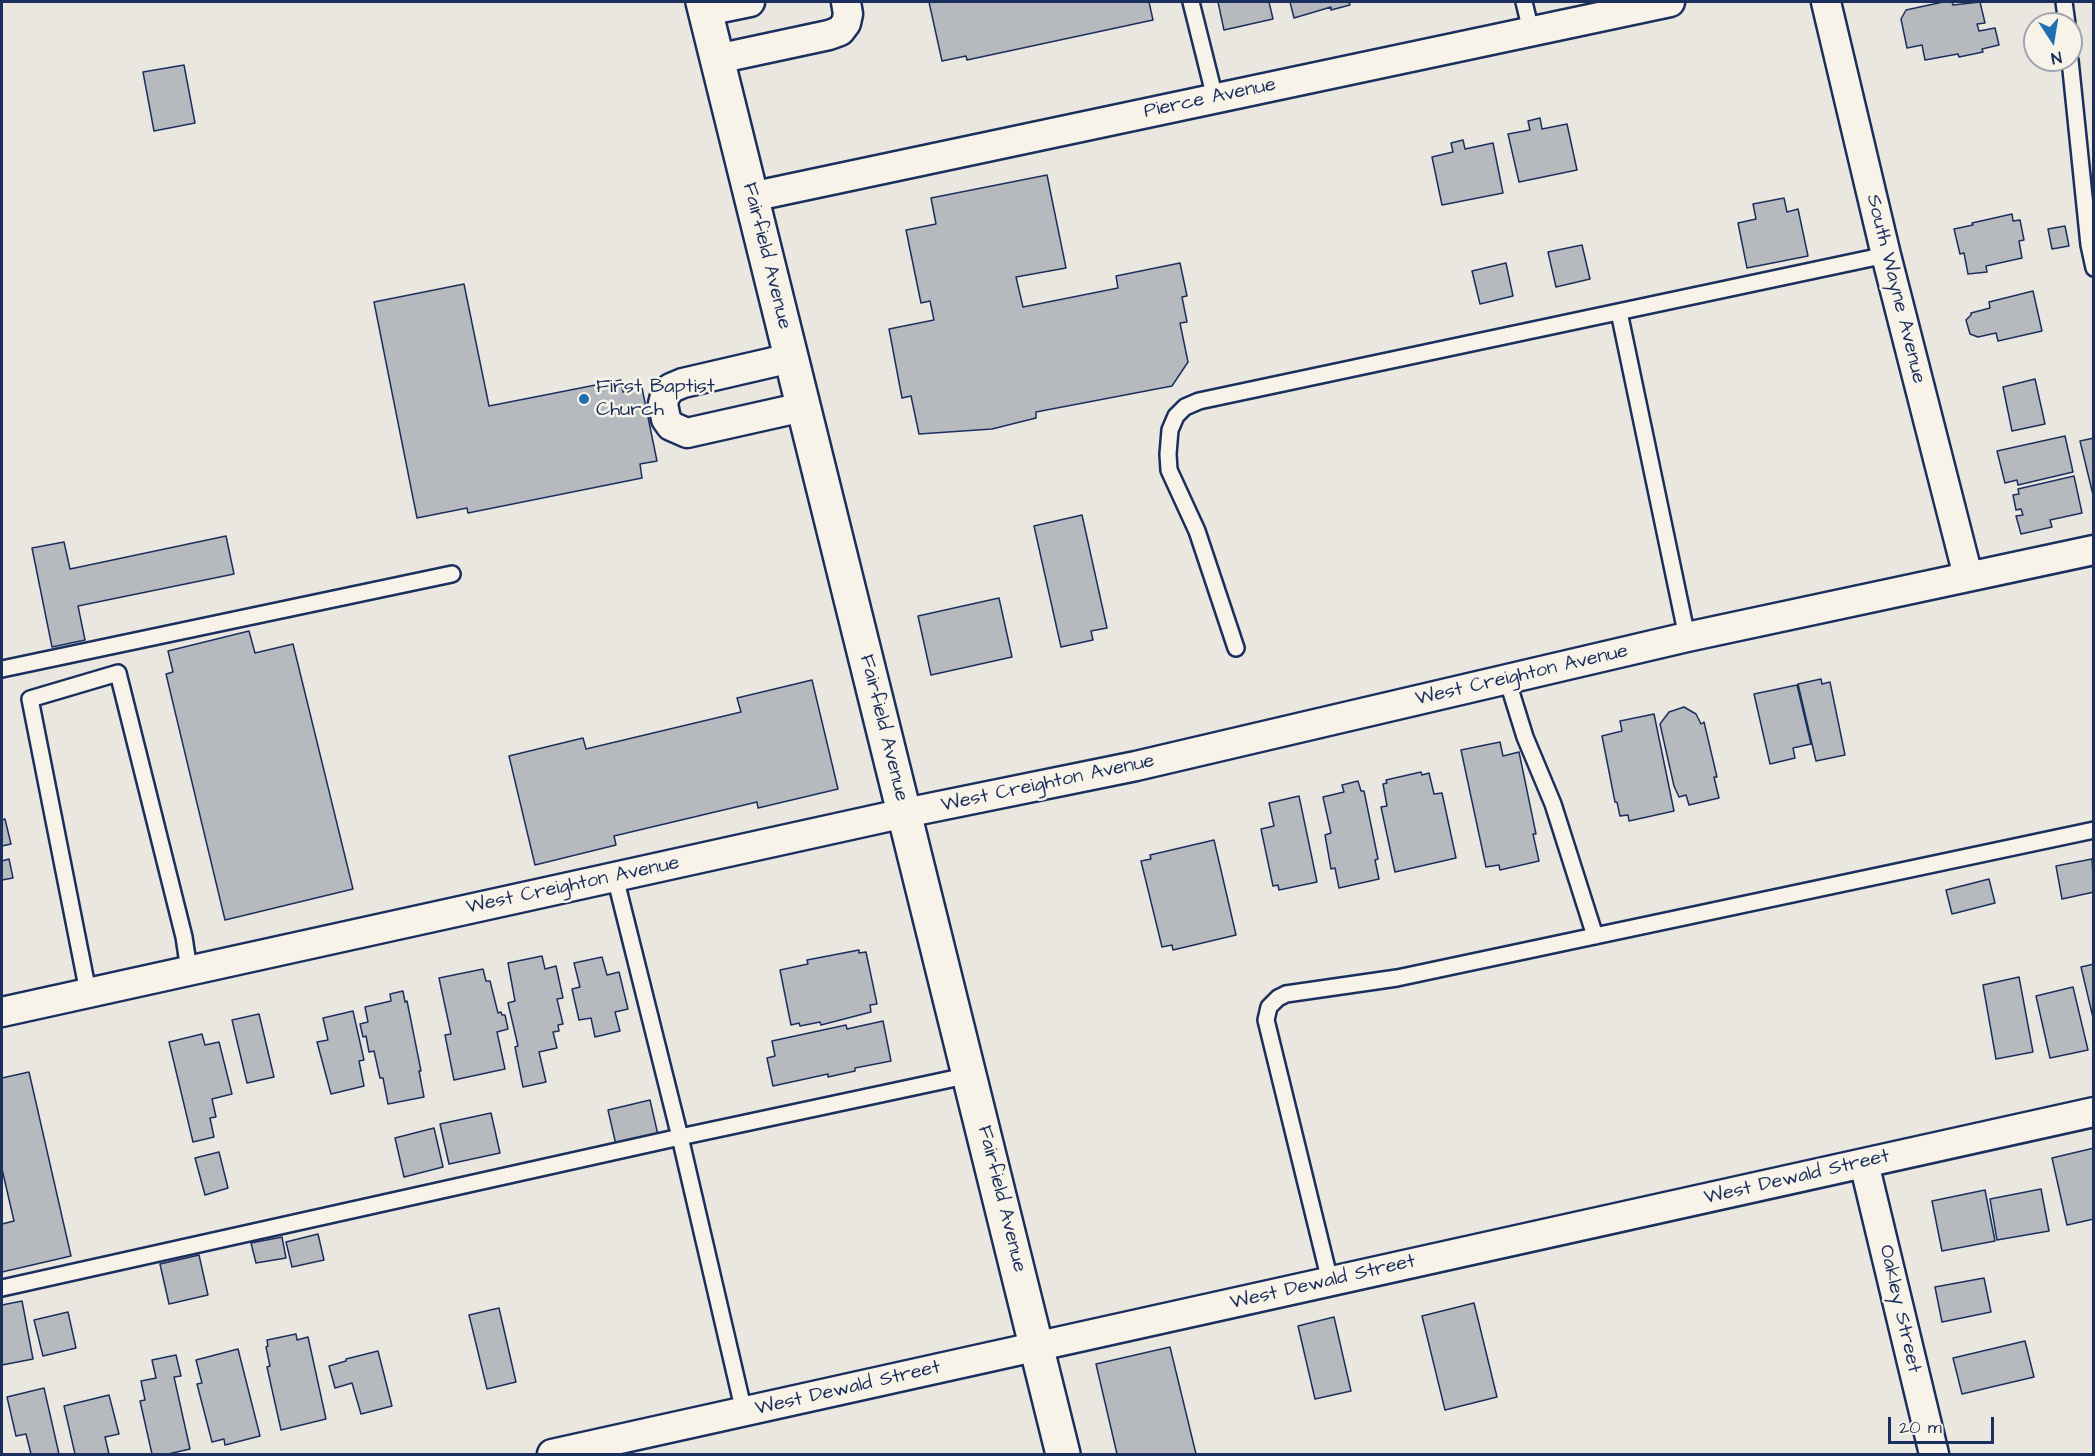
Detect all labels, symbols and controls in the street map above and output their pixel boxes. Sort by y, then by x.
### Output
north arrow [2023,12,2083,72]
text: N [2049,46,2064,69]
street label: Pierce Avenue [1142,73,1278,125]
street label: Fairfield Avenue [736,180,796,332]
street label: South Wayne Avenue [1860,192,1930,386]
place label: First Baptist Church [596,376,715,423]
marker: First Baptist Church [577,392,591,406]
street label: West Creighton Avenue [1413,640,1631,712]
street label: Fairfield Avenue [853,652,913,804]
street label: West Creighton Avenue [939,750,1157,818]
street label: West Creighton Avenue [464,852,682,920]
street label: Fairfield Avenue [971,1123,1031,1275]
street label: West Dewald Street [1702,1145,1892,1211]
street label: Oakley Street [1873,1243,1925,1375]
street label: West Dewald Street [1228,1250,1418,1316]
street label: West Dewald Street [753,1356,943,1422]
scale bar [1891,1405,1998,1443]
text: 20 m [1899,1415,1942,1440]

